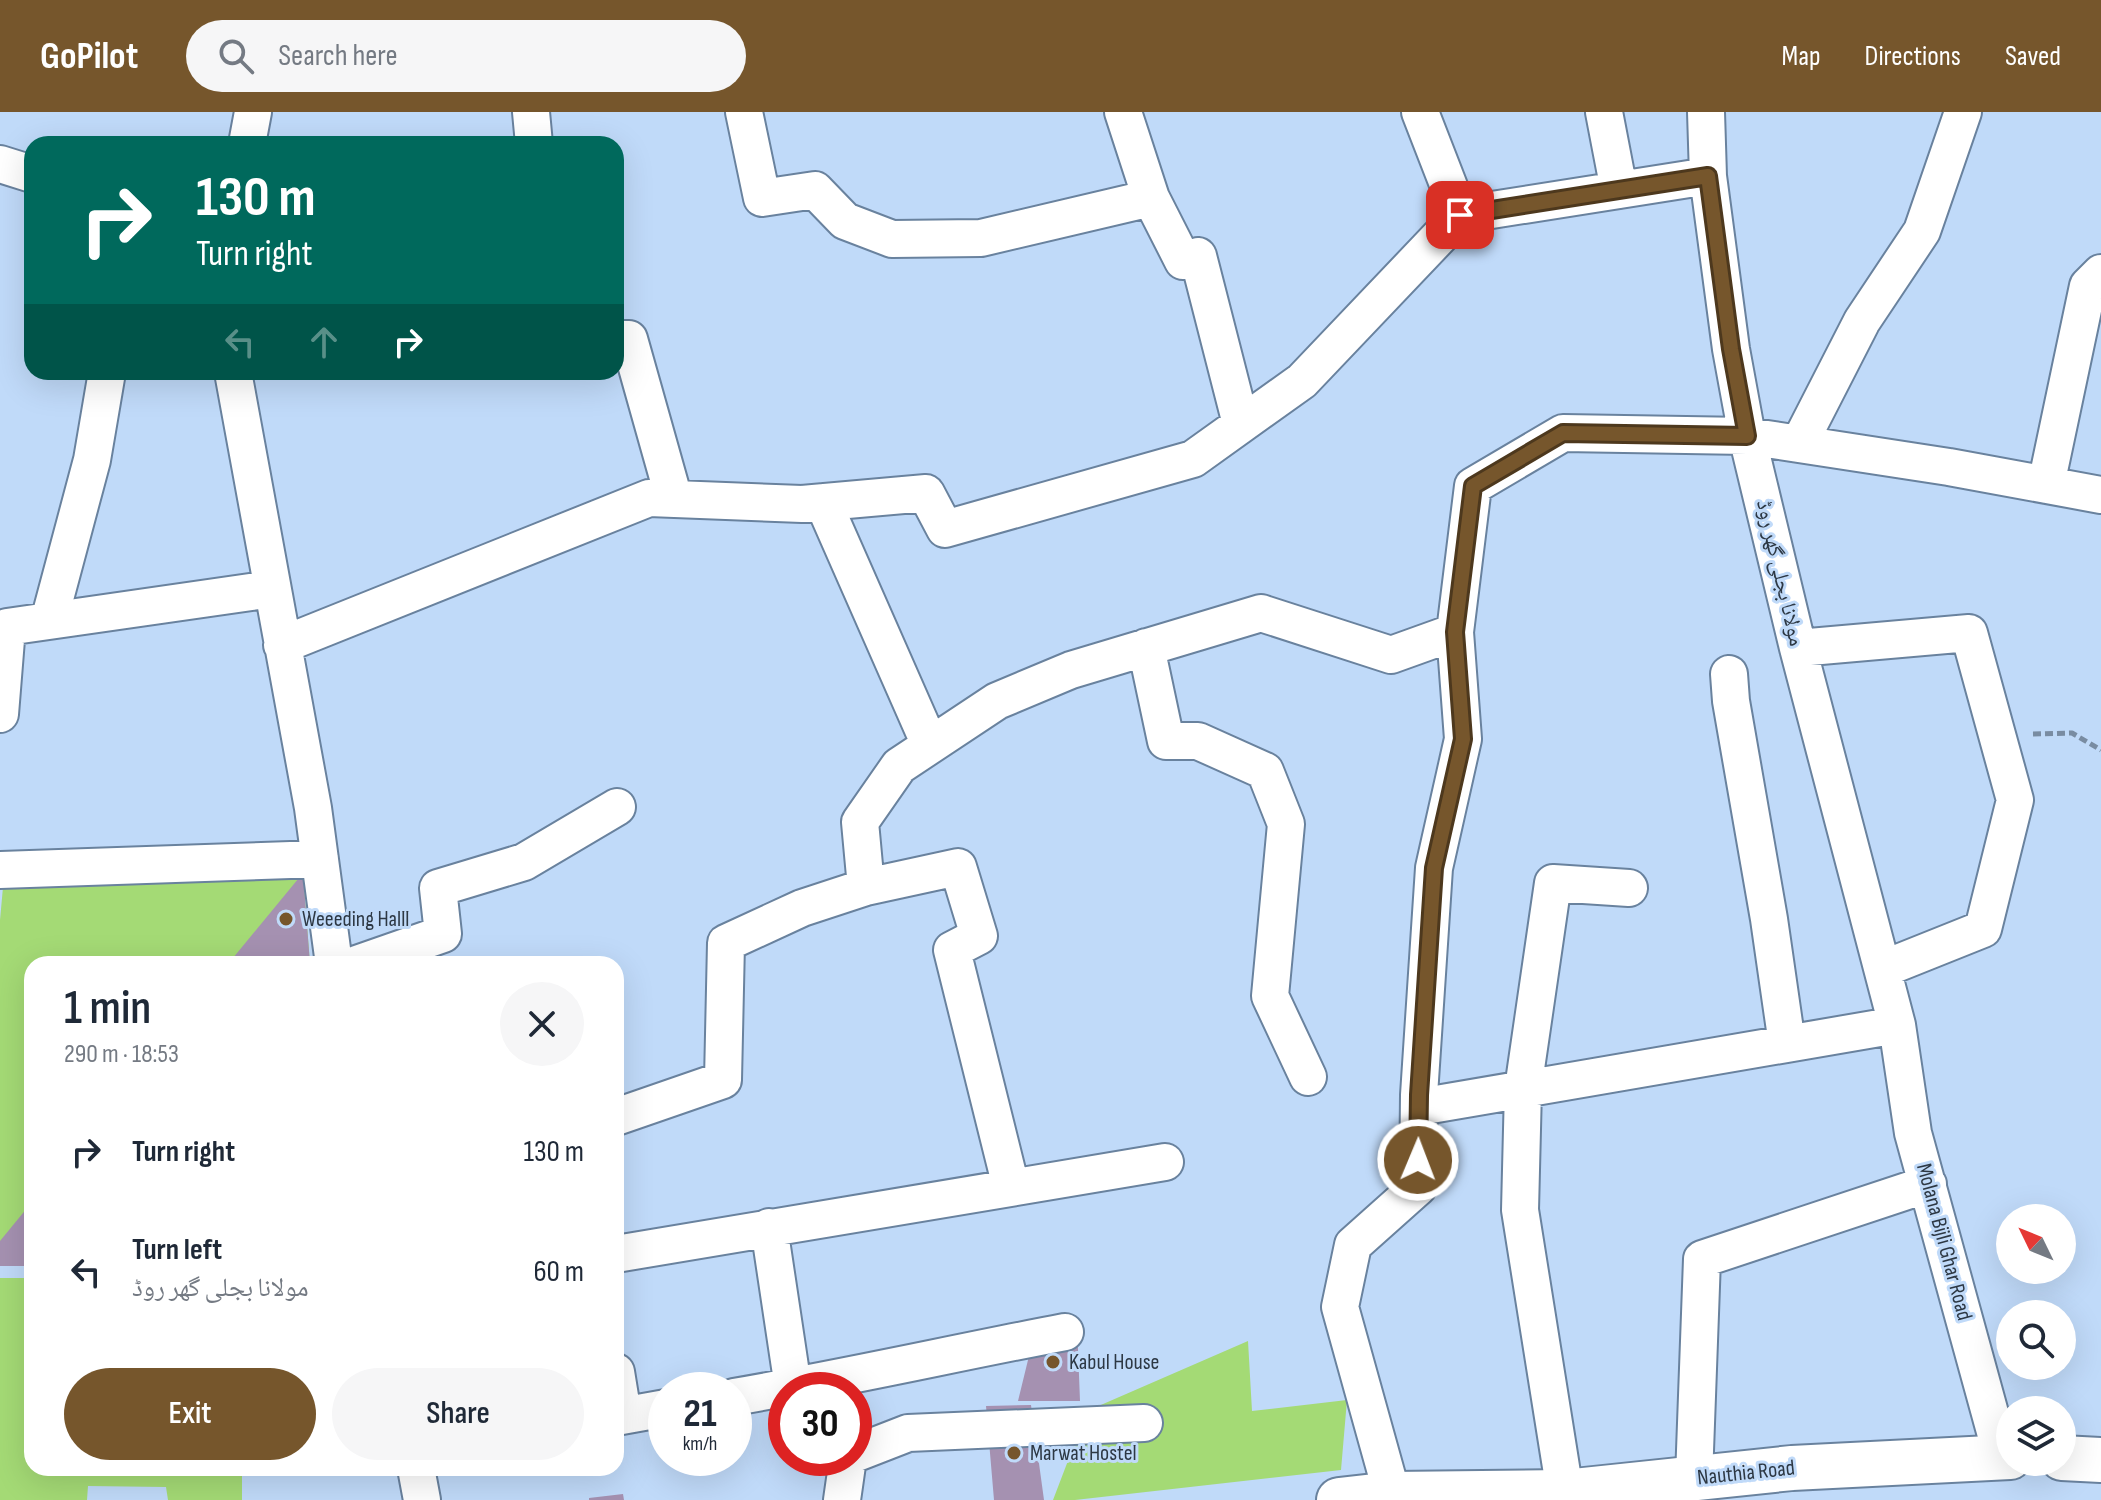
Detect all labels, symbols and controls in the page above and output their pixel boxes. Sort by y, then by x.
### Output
search box [186,20,746,92]
text: GoPilot [40,34,138,79]
icon: search [214,34,258,78]
text: Search here [278,38,398,74]
text: Map [1782,40,1821,73]
text: Directions [1865,40,1961,73]
text: Saved [2005,40,2061,73]
text: 130 m [196,165,316,232]
icon: right [64,168,168,272]
pin [1426,181,1494,249]
icon: arrive [1438,193,1482,237]
text: Turn right [196,233,313,276]
icon: left [218,320,262,364]
icon: ahead [302,320,346,364]
icon: right [386,320,430,364]
street label: مولانا بجلی گھر روڈ [1750,497,1810,649]
place label: Weeeding Halll [302,906,409,933]
marker: Weeeding Halll [277,910,295,928]
text: 1 min [64,980,151,1037]
button: close [500,982,584,1066]
text: 290 m · 18:53 [64,1039,179,1070]
position arrow [1376,1118,1460,1202]
icon: right [64,1130,108,1174]
text: Turn right [132,1134,235,1170]
text: 130 m [524,1134,584,1170]
street label: Molana Bijli Ghar Road [1910,1161,1978,1323]
north arrow [1996,1204,2076,1284]
map controls [1996,1204,2076,1476]
text: Turn left [132,1232,222,1268]
icon: left [64,1250,108,1294]
text: 60 m [533,1254,584,1290]
text: مولانا بجلی گھر روڈ [132,1273,309,1304]
button: search [1996,1300,2076,1380]
place label: Kabul House [1069,1349,1159,1376]
marker: Kabul House [1044,1353,1062,1371]
button: Exit [64,1368,316,1460]
button: Share [332,1368,584,1460]
speed limit sign: 30 [768,1372,872,1476]
text: 21 [683,1390,717,1438]
button: layers [1996,1396,2076,1476]
text: km/h [683,1432,717,1456]
place label: Marwat Hostel [1030,1440,1137,1467]
marker: Marwat Hostel [1005,1444,1023,1462]
street label: Nauthia Road [1696,1454,1796,1492]

